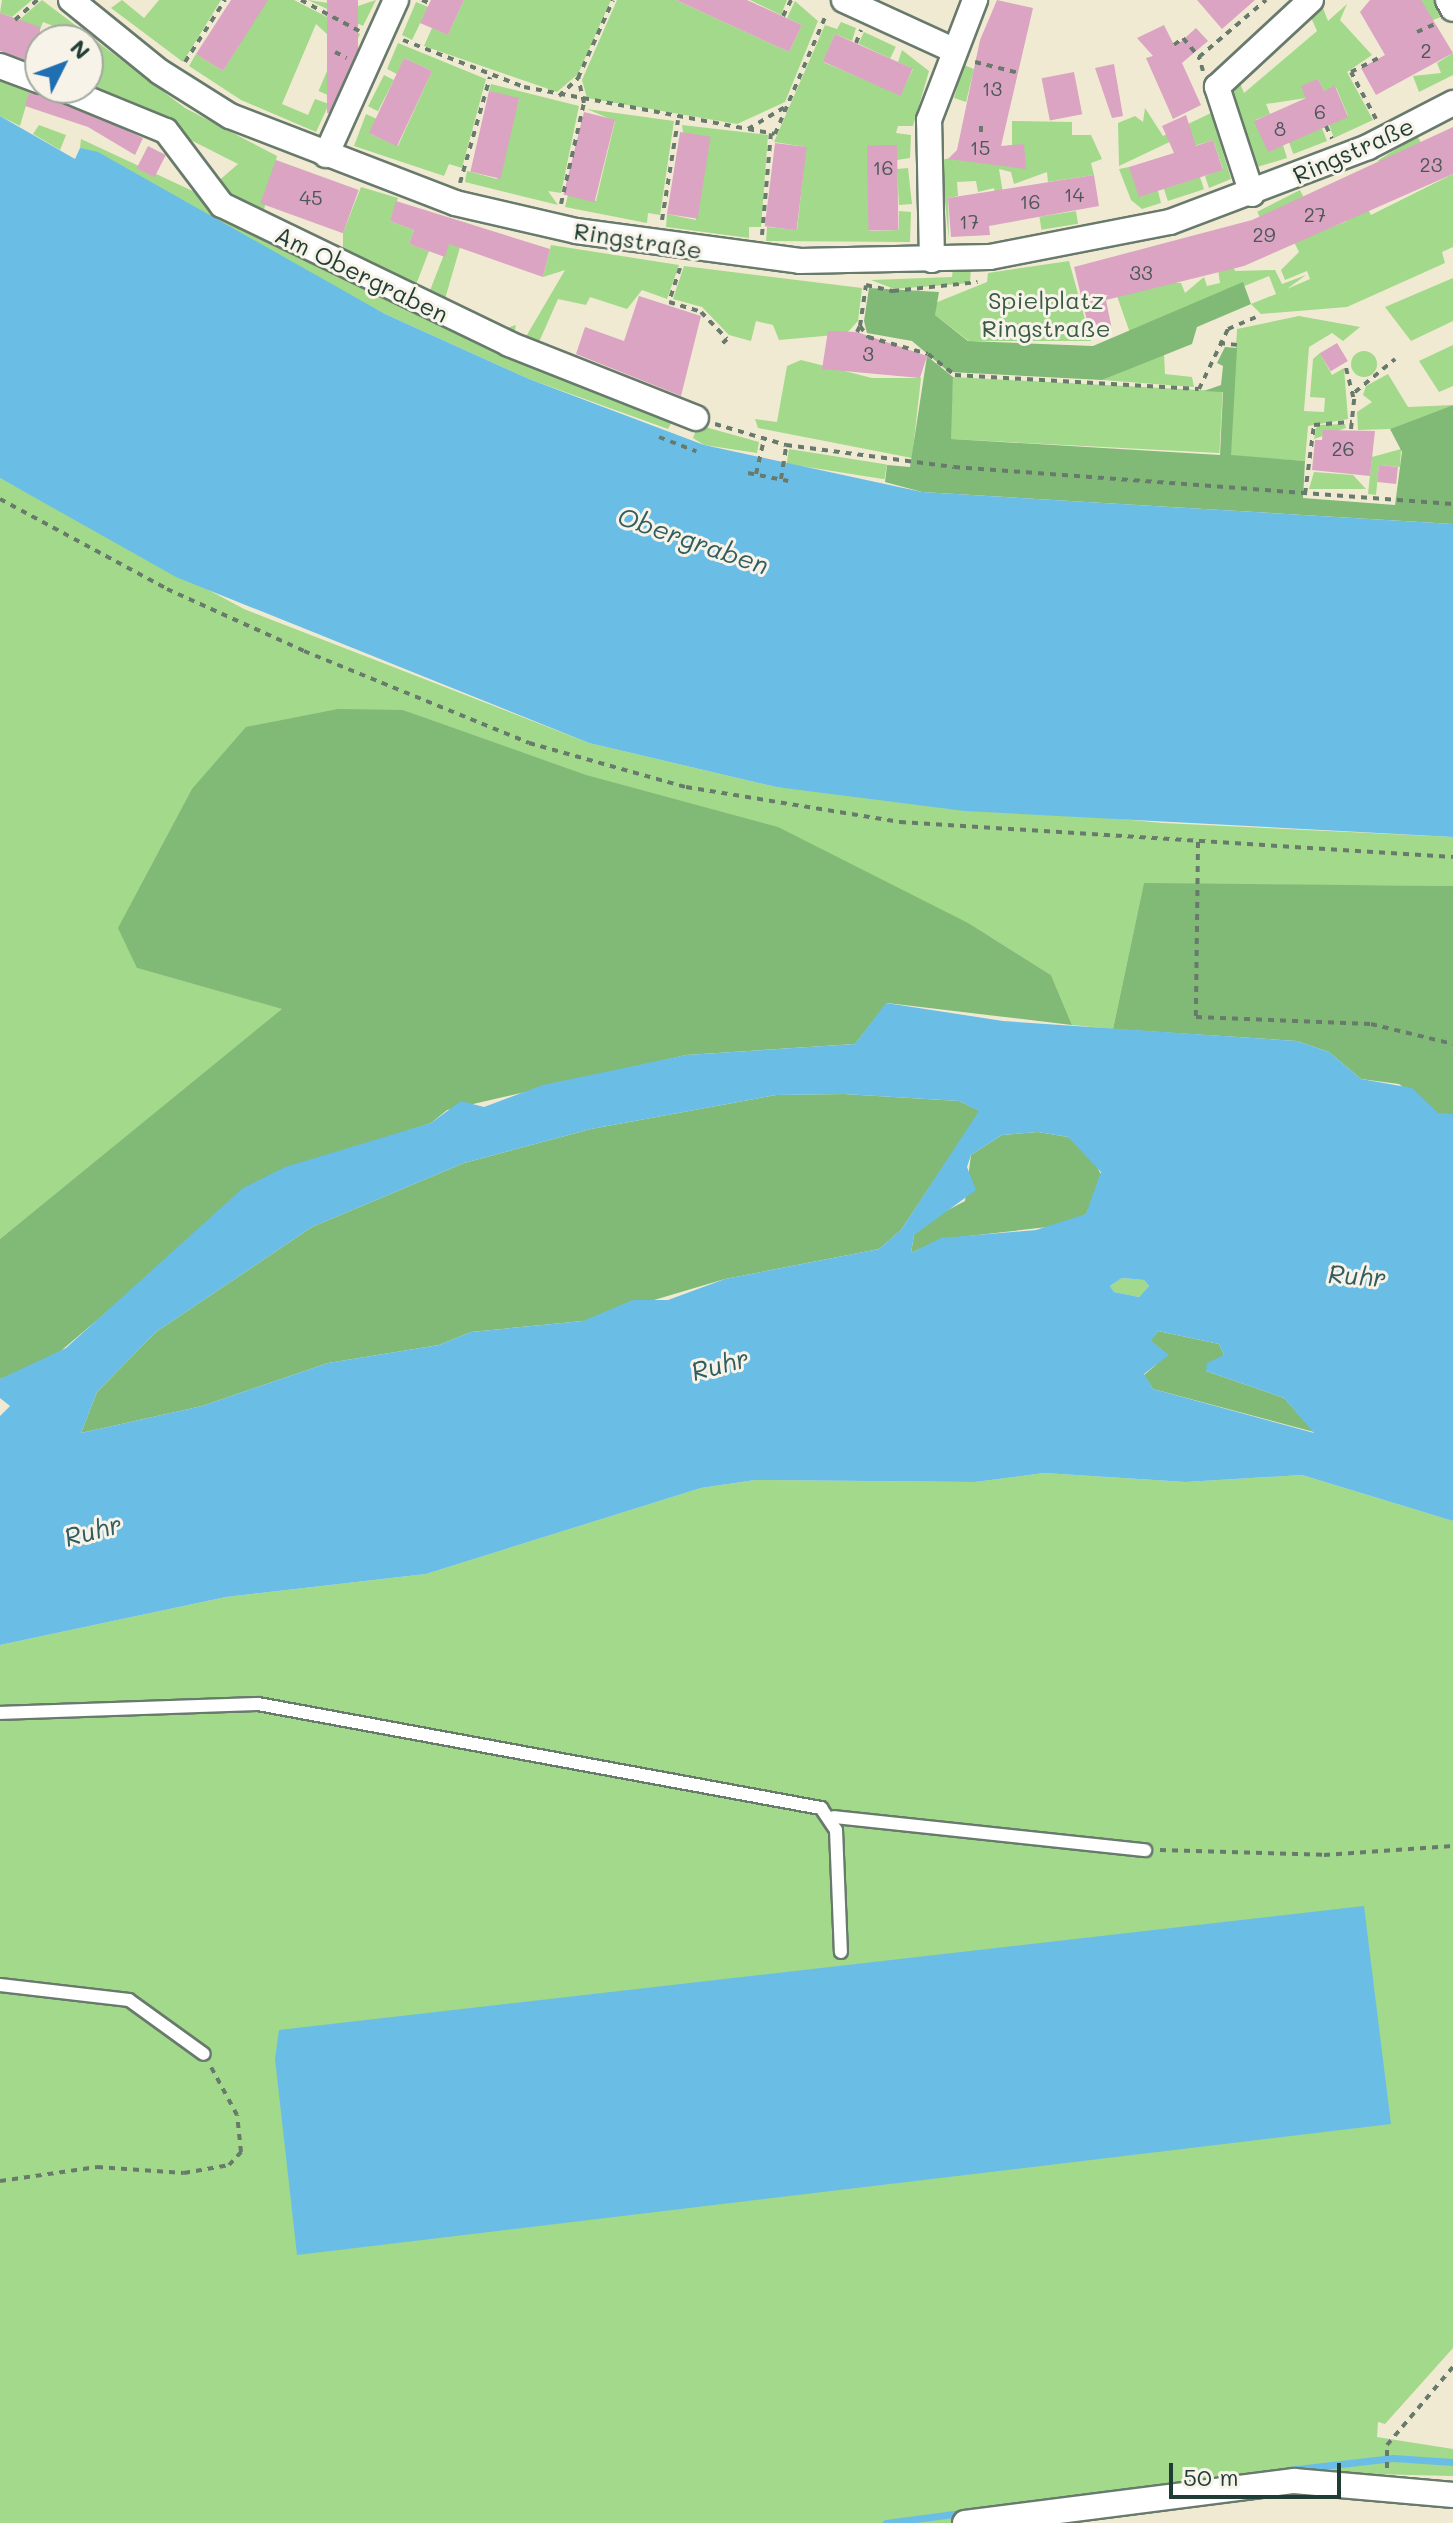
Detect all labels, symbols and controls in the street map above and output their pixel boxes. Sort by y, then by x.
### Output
north arrow [24,24,104,104]
text: N [64,33,97,65]
house number: 2 [1420,38,1432,62]
house number: 13 [982,76,1002,100]
house number: 6 [1314,99,1326,123]
street label: Ringstraße [1288,111,1418,189]
house number: 8 [1274,116,1286,140]
house number: 15 [970,135,990,159]
house number: 23 [1420,152,1442,176]
house number: 16 [872,155,894,179]
house number: 14 [1064,182,1084,206]
house number: 45 [299,185,323,209]
house number: 16 [1019,189,1041,213]
house number: 27 [1304,202,1326,226]
house number: 17 [959,209,979,233]
street label: Ringstraße [572,216,704,264]
street label: Am Obergraben [271,220,453,328]
house number: 29 [1253,222,1275,246]
house number: 33 [1129,260,1153,284]
park label: Spielplatz Ringstraße [981,286,1111,342]
house number: 3 [862,341,874,365]
house number: 26 [1331,436,1355,460]
water label: Obergraben [613,501,773,581]
water label: Ruhr [1327,1258,1387,1294]
water label: Ruhr [688,1342,752,1388]
water label: Ruhr [61,1508,125,1554]
scale bar [1173,2447,1345,2497]
text: 50 m [1183,2461,1239,2492]

